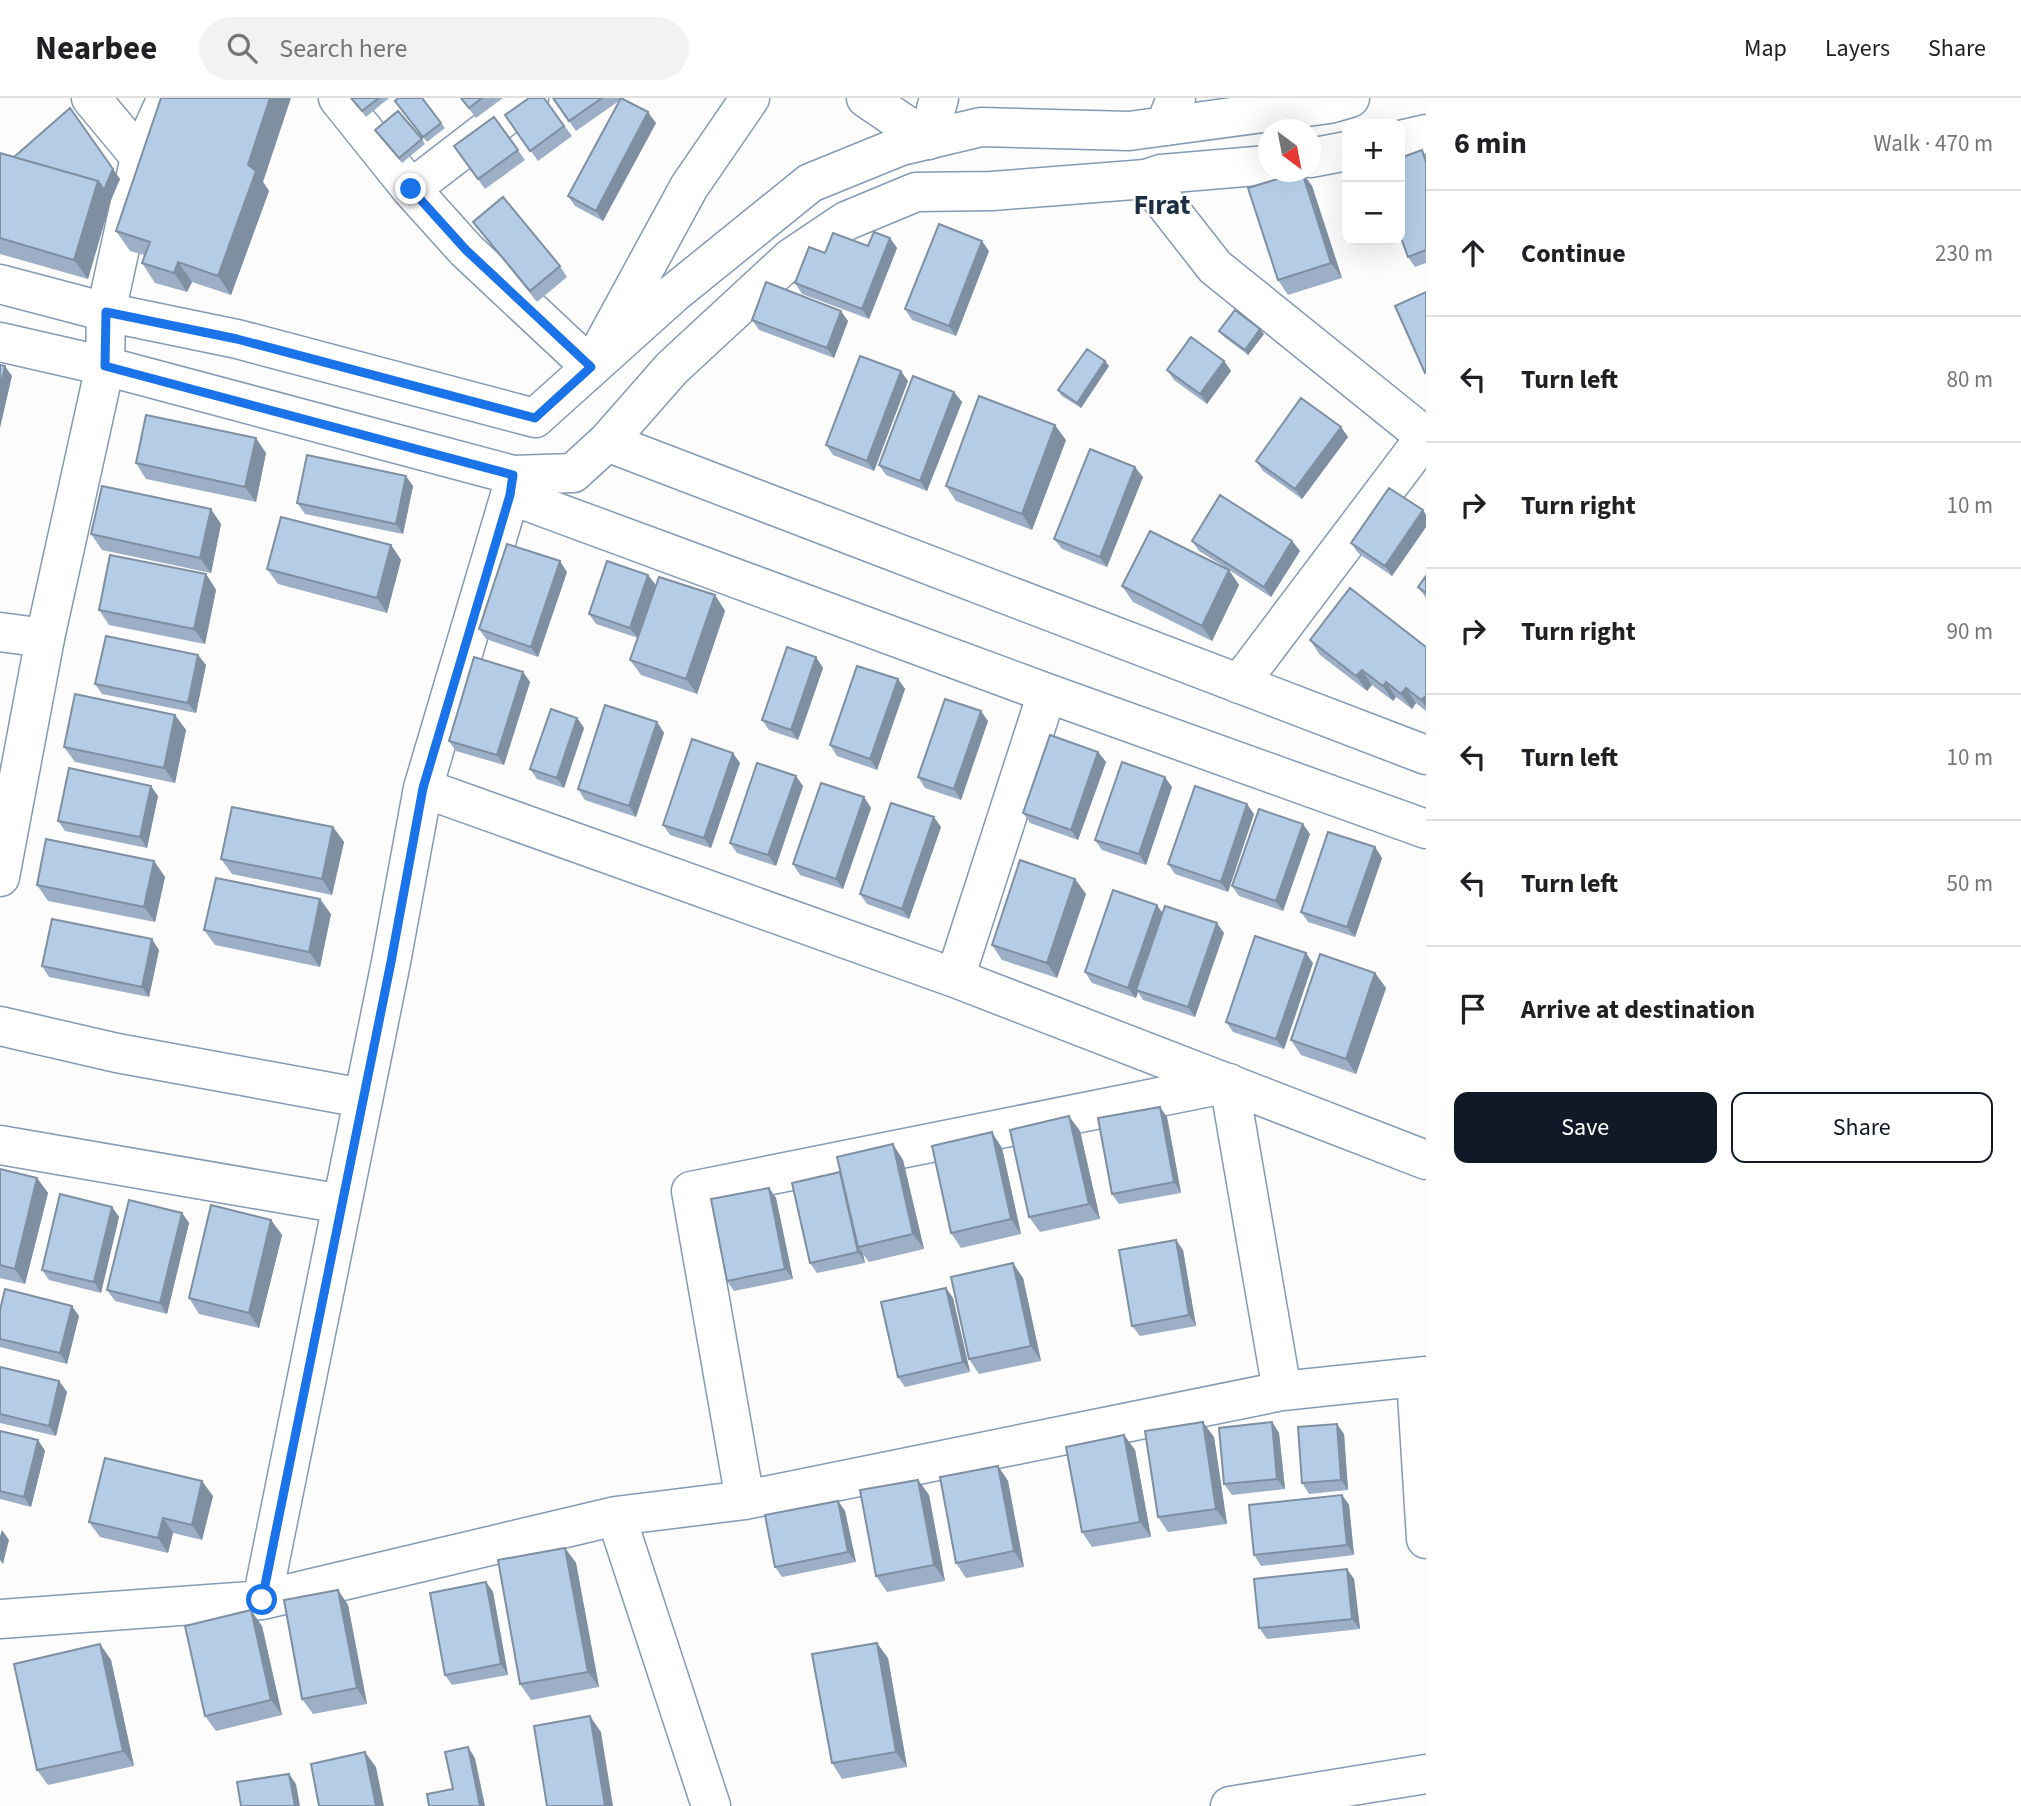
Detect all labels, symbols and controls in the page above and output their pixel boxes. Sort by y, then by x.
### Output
search box [199,17,689,80]
text: Nearbee [35,25,157,72]
icon: search [223,29,261,67]
text: Search here [279,30,407,67]
text: Map [1744,31,1787,66]
text: Layers [1825,31,1890,66]
text: Share [1928,31,1986,66]
north arrow [1258,119,1321,182]
map controls [1342,119,1405,245]
button: + [1342,119,1405,182]
text: 6 min [1454,122,1527,165]
text: Walk · 470 m [1874,127,1993,160]
route end [395,173,426,204]
button: − [1342,182,1405,245]
district label: Fırat [1133,185,1191,225]
icon: ahead [1454,234,1492,272]
text: Continue [1521,235,1626,272]
text: 230 m [1935,237,1993,270]
icon: left [1454,360,1492,398]
text: Turn left [1521,361,1618,398]
text: 80 m [1946,363,1993,396]
icon: right [1454,486,1492,524]
text: Turn right [1521,487,1636,524]
text: 10 m [1946,489,1993,522]
icon: right [1454,612,1492,650]
text: Turn right [1521,613,1636,650]
text: 90 m [1946,615,1993,648]
icon: left [1454,738,1492,776]
text: Turn left [1521,739,1618,776]
text: 10 m [1946,741,1993,774]
icon: left [1454,864,1492,902]
text: Turn left [1521,865,1618,902]
text: 50 m [1946,867,1993,900]
icon: arrive [1454,990,1492,1028]
text: Arrive at destination [1521,991,1755,1028]
button: Save [1454,1092,1717,1163]
button: Share [1731,1092,1993,1163]
route start [246,1584,277,1615]

